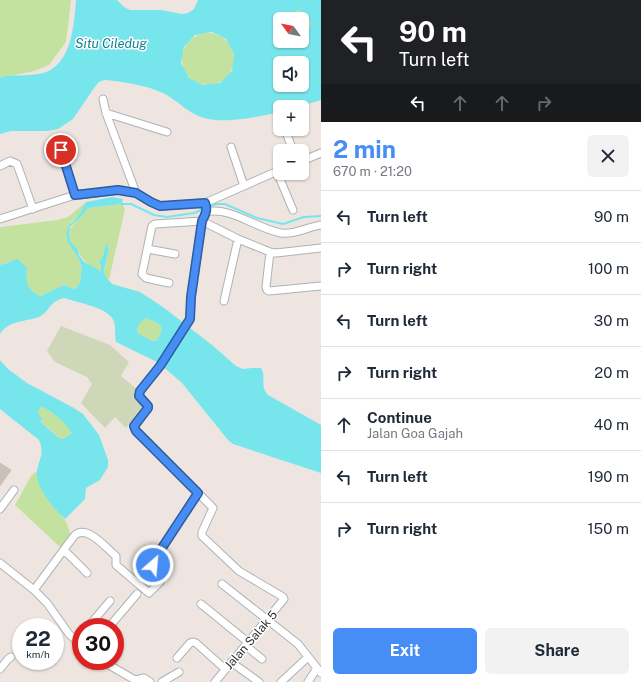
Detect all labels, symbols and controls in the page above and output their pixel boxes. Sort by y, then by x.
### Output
north arrow [273,12,309,48]
map controls [273,12,309,180]
text: 90 m [399,15,467,48]
icon: left [333,16,385,68]
water label: Situ Ciledug [75,36,147,51]
text: Turn left [399,49,469,70]
button: sound [273,56,309,92]
icon: left [407,92,429,114]
icon: ahead [449,92,471,114]
icon: ahead [491,92,513,114]
icon: right [533,92,555,114]
button: + [273,100,309,136]
pin [44,133,78,167]
text: 2 min [333,135,396,163]
button: close [587,135,629,177]
icon: arrive [50,139,72,161]
button: − [273,144,309,180]
text: 670 m · 21:20 [333,164,412,179]
icon: left [333,206,355,228]
text: Turn left [367,208,428,225]
text: 90 m [594,208,629,225]
icon: right [333,258,355,280]
text: Turn right [367,260,437,277]
text: 100 m [588,260,629,277]
icon: left [333,310,355,332]
text: Turn left [367,312,428,329]
text: 30 m [594,312,629,329]
icon: right [333,362,355,384]
text: Turn right [367,364,437,381]
text: 20 m [594,364,629,381]
text: Continue [367,409,432,426]
icon: ahead [333,414,355,436]
text: 40 m [594,416,629,433]
text: Jalan Goa Gajah [367,426,463,441]
icon: left [333,466,355,488]
text: Turn left [367,468,428,485]
text: 190 m [588,468,629,485]
icon: right [333,518,355,540]
text: Turn right [367,520,437,537]
text: 150 m [587,520,629,537]
position arrow [132,544,174,586]
street label: Jalan Salak 5 [222,607,281,672]
speed limit sign: 30 [72,618,124,670]
text: 22 [25,627,51,651]
button: Exit [333,628,477,674]
button: Share [485,628,629,674]
text: km/h [26,648,50,660]

